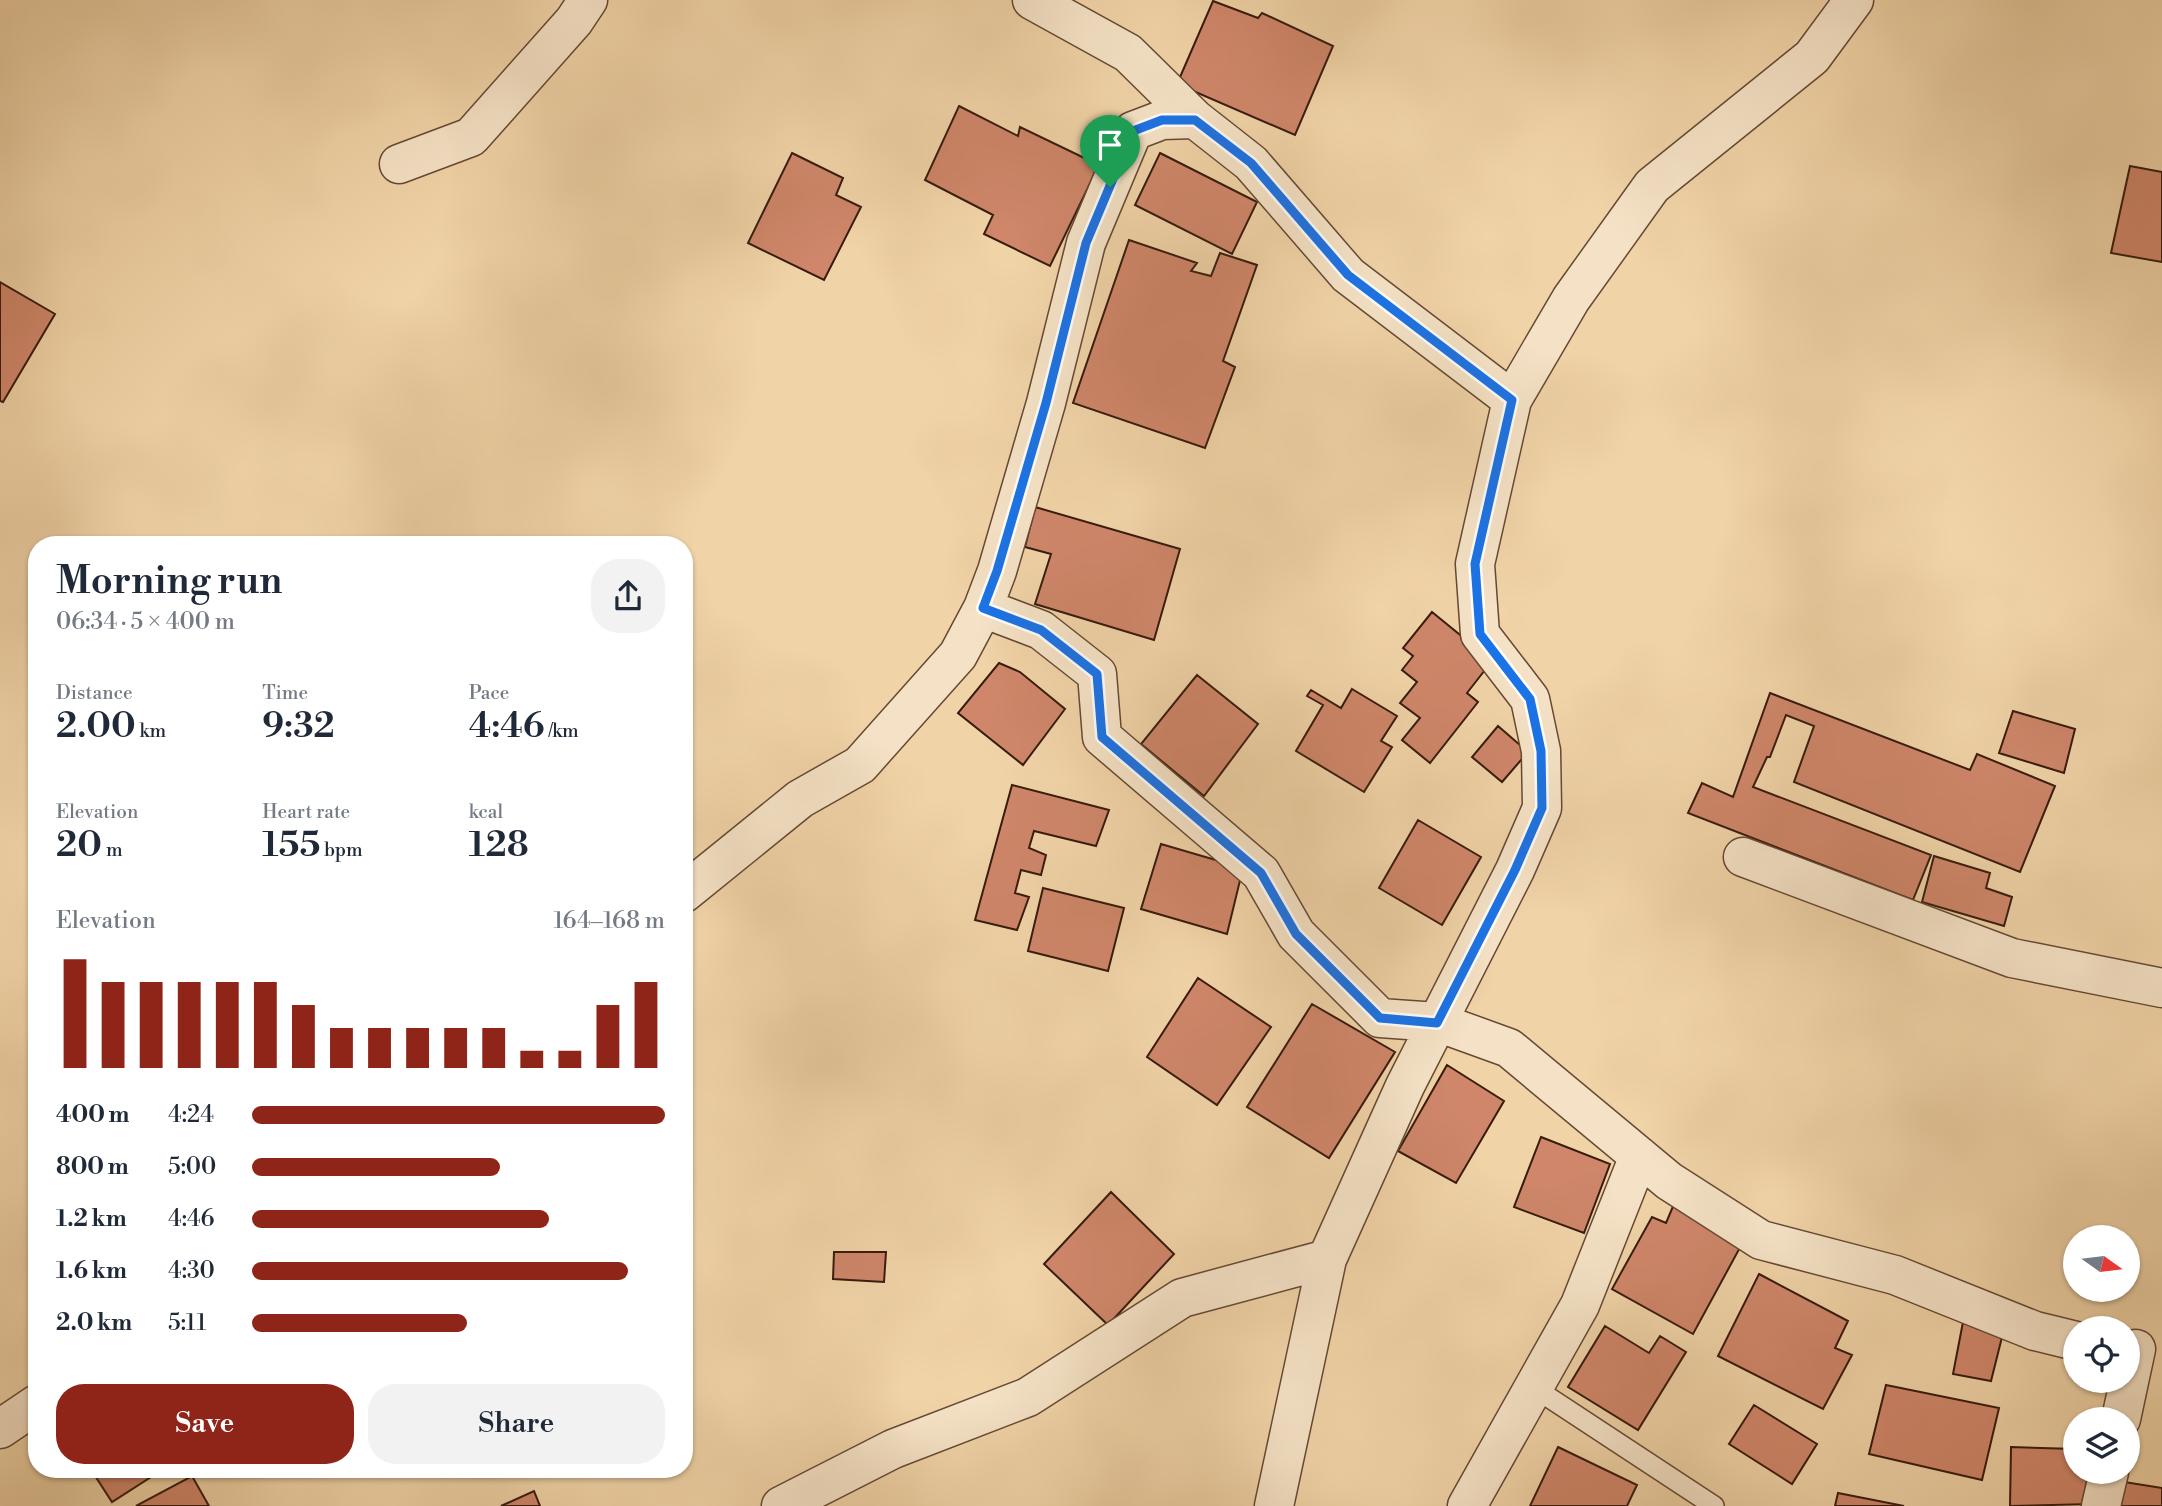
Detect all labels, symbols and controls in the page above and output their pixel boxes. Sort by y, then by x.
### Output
pin [1080,115,1140,187]
icon: arrive [1091,126,1129,164]
text: Morning run [56,558,282,605]
button: share [591,559,665,633]
text: 06:34 · 5 × 400 m [56,608,235,636]
text: Distance [56,681,133,705]
text: Time [262,681,308,705]
text: Pace [469,681,509,705]
text: 2.00 [56,705,136,748]
text: 9:32 [262,705,335,748]
text: 4:46 [469,705,545,748]
text: km [136,719,166,743]
text: /km [545,719,579,743]
text: Elevation [56,800,138,824]
text: Heart rate [262,800,350,824]
text: kcal [469,800,503,824]
text: 20 [56,824,102,867]
text: 155 [262,824,320,867]
text: 128 [469,824,529,867]
text: m [102,838,123,862]
text: bpm [320,838,363,862]
text: Elevation [56,907,156,935]
text: 164–168 m [553,907,665,935]
text: 400 m [56,1101,129,1129]
text: 4:24 [168,1101,214,1129]
text: 800 m [56,1153,129,1181]
text: 5:00 [168,1153,216,1181]
text: 1.2 km [56,1205,127,1233]
text: 4:46 [168,1205,215,1233]
north arrow [2063,1225,2140,1302]
map controls [2063,1225,2140,1484]
text: 1.6 km [56,1257,127,1285]
text: 4:30 [168,1257,215,1285]
text: 2.0 km [56,1309,132,1337]
text: 5:11 [168,1309,206,1337]
button: locate [2063,1316,2140,1393]
button: Save [56,1384,354,1464]
button: Share [368,1384,665,1464]
button: layers [2063,1407,2140,1484]

